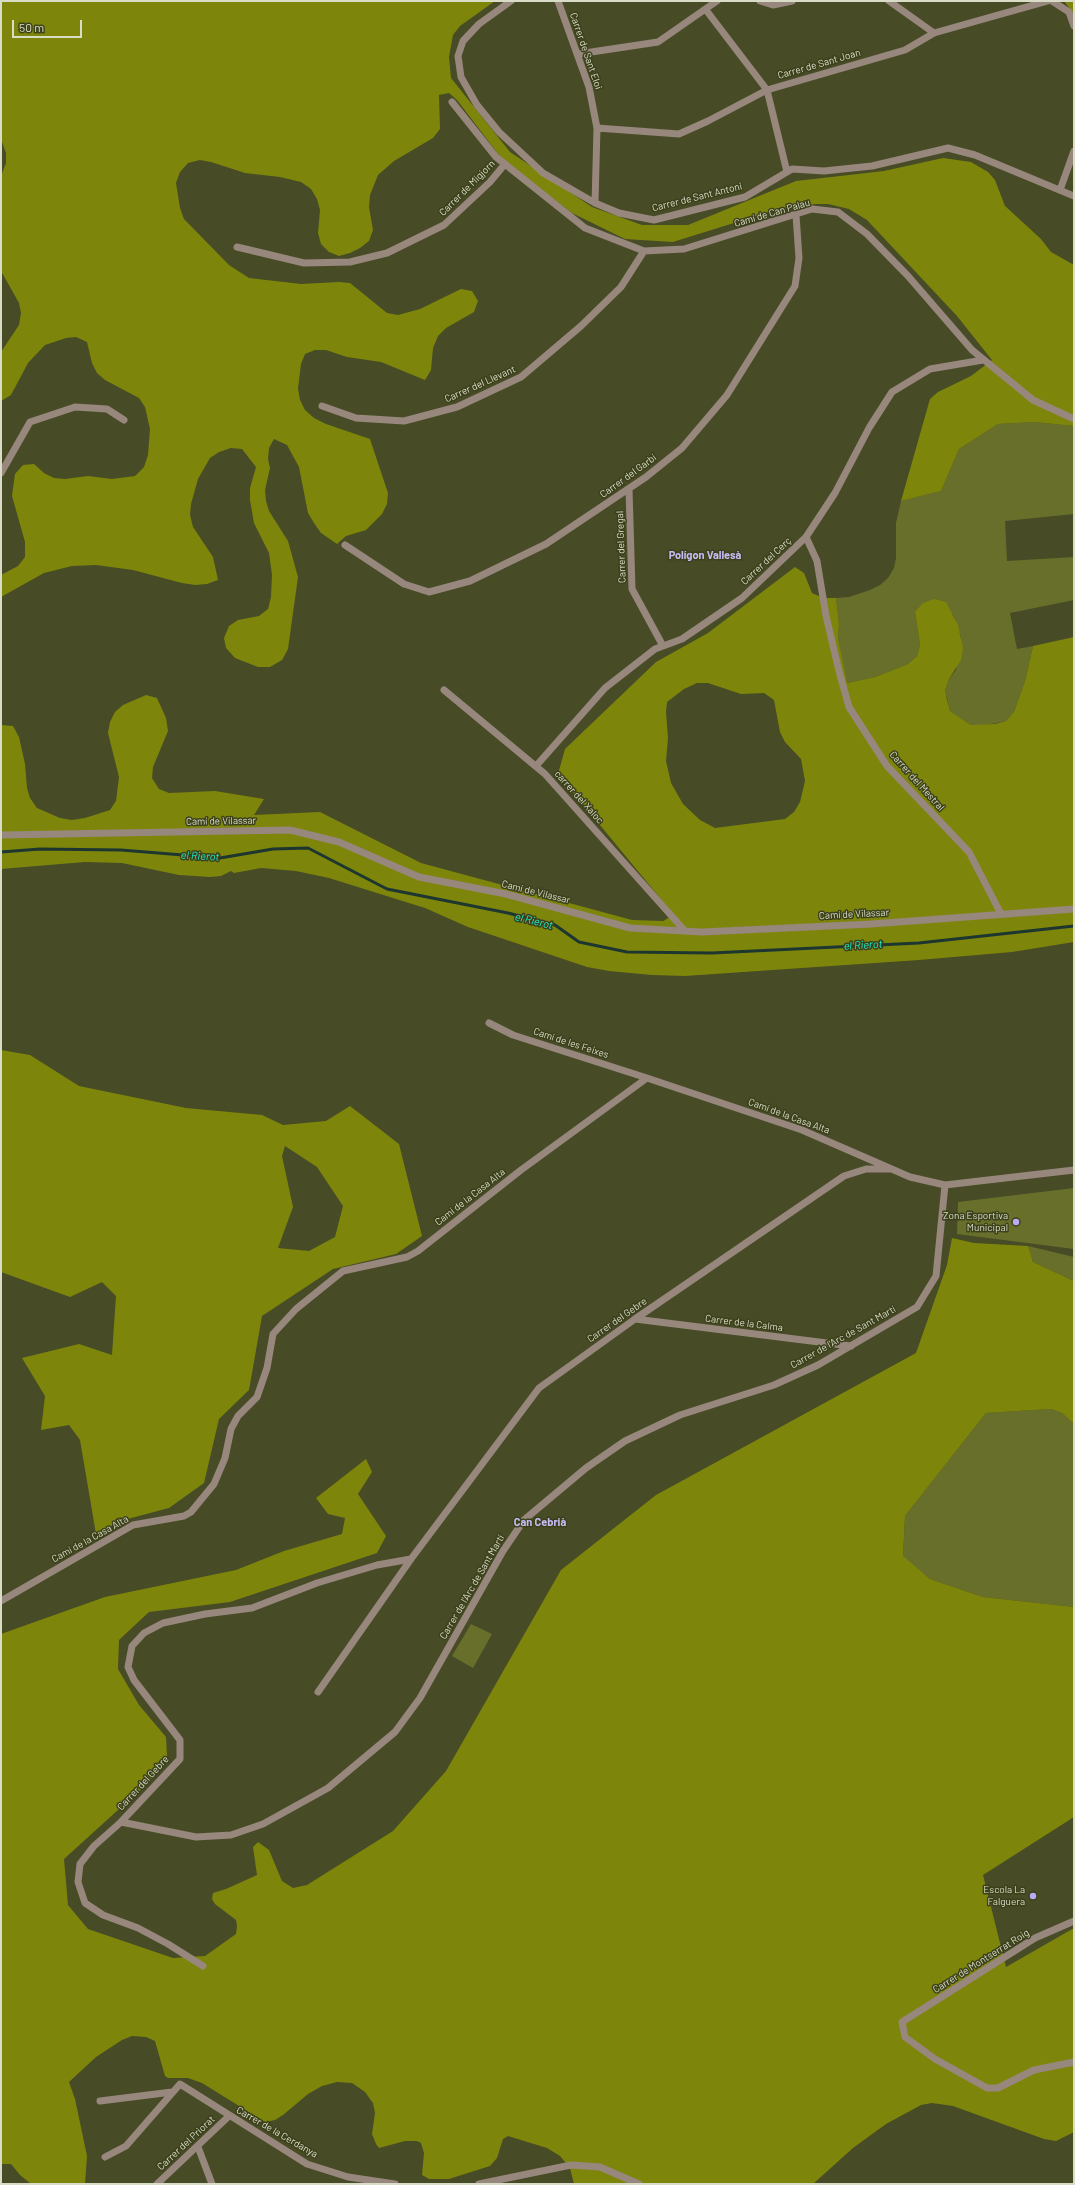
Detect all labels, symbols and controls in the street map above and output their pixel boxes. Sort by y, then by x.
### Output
street label: Carrer de Sant Eloi [567,11,605,91]
scale bar [14,12,84,38]
text: 50 m [19,20,44,34]
street label: Carrer de Sant Joan [776,46,862,82]
street label: Carrer de Migjorn [437,158,497,218]
street label: Carrer de Sant Antoni [651,180,743,214]
street label: Camí de Can Palau [733,196,811,230]
street label: Carrer del Llevant [443,363,517,405]
street label: Carrer del Garbí [597,452,659,500]
street label: Carrer del Gregal [614,511,628,583]
street label: Carrer del Cerç [738,535,794,587]
district label: Polígon Vallesà [669,548,741,562]
street label: Carrer del Mestral [887,749,947,813]
street label: carrer del Xaloc [552,768,606,826]
street label: Camí de Vilassar [186,814,256,828]
water label: el Rierot [180,848,220,864]
street label: Camí de Vilassar [500,878,572,906]
street label: Camí de Vilassar [819,906,889,922]
water label: el Rierot [514,910,554,932]
water label: el Rierot [843,937,883,953]
street label: Camí de les Feixes [532,1025,610,1061]
street label: Camí de la Casa Alta [747,1096,831,1136]
street label: Camí de la Casa Alta [432,1166,508,1228]
place label: Zona Esportiva Municipal [943,1210,1008,1234]
marker: Zona Esportiva Municipal [1011,1217,1021,1227]
street label: Carrer del Gebre [585,1295,649,1345]
street label: Carrer de l'Arc de Sant Martí [788,1303,898,1371]
street label: Carrer de la Calma [704,1312,784,1334]
street label: Camí de la Casa Alta [50,1513,130,1565]
district label: Can Cebrià [514,1515,566,1529]
street label: Carrer de l'Arc de Sant Martí [437,1533,507,1641]
street label: Carrer del Gebre [115,1753,171,1813]
place label: Escola La Falguera [983,1884,1025,1908]
marker: Escola La Falguera [1028,1891,1038,1901]
street label: Carrer de Montserrat Roig [931,1926,1031,1996]
street label: Carrer de la Cerdanya [234,2104,320,2160]
street label: Carrer del Priorat [155,2113,217,2173]

